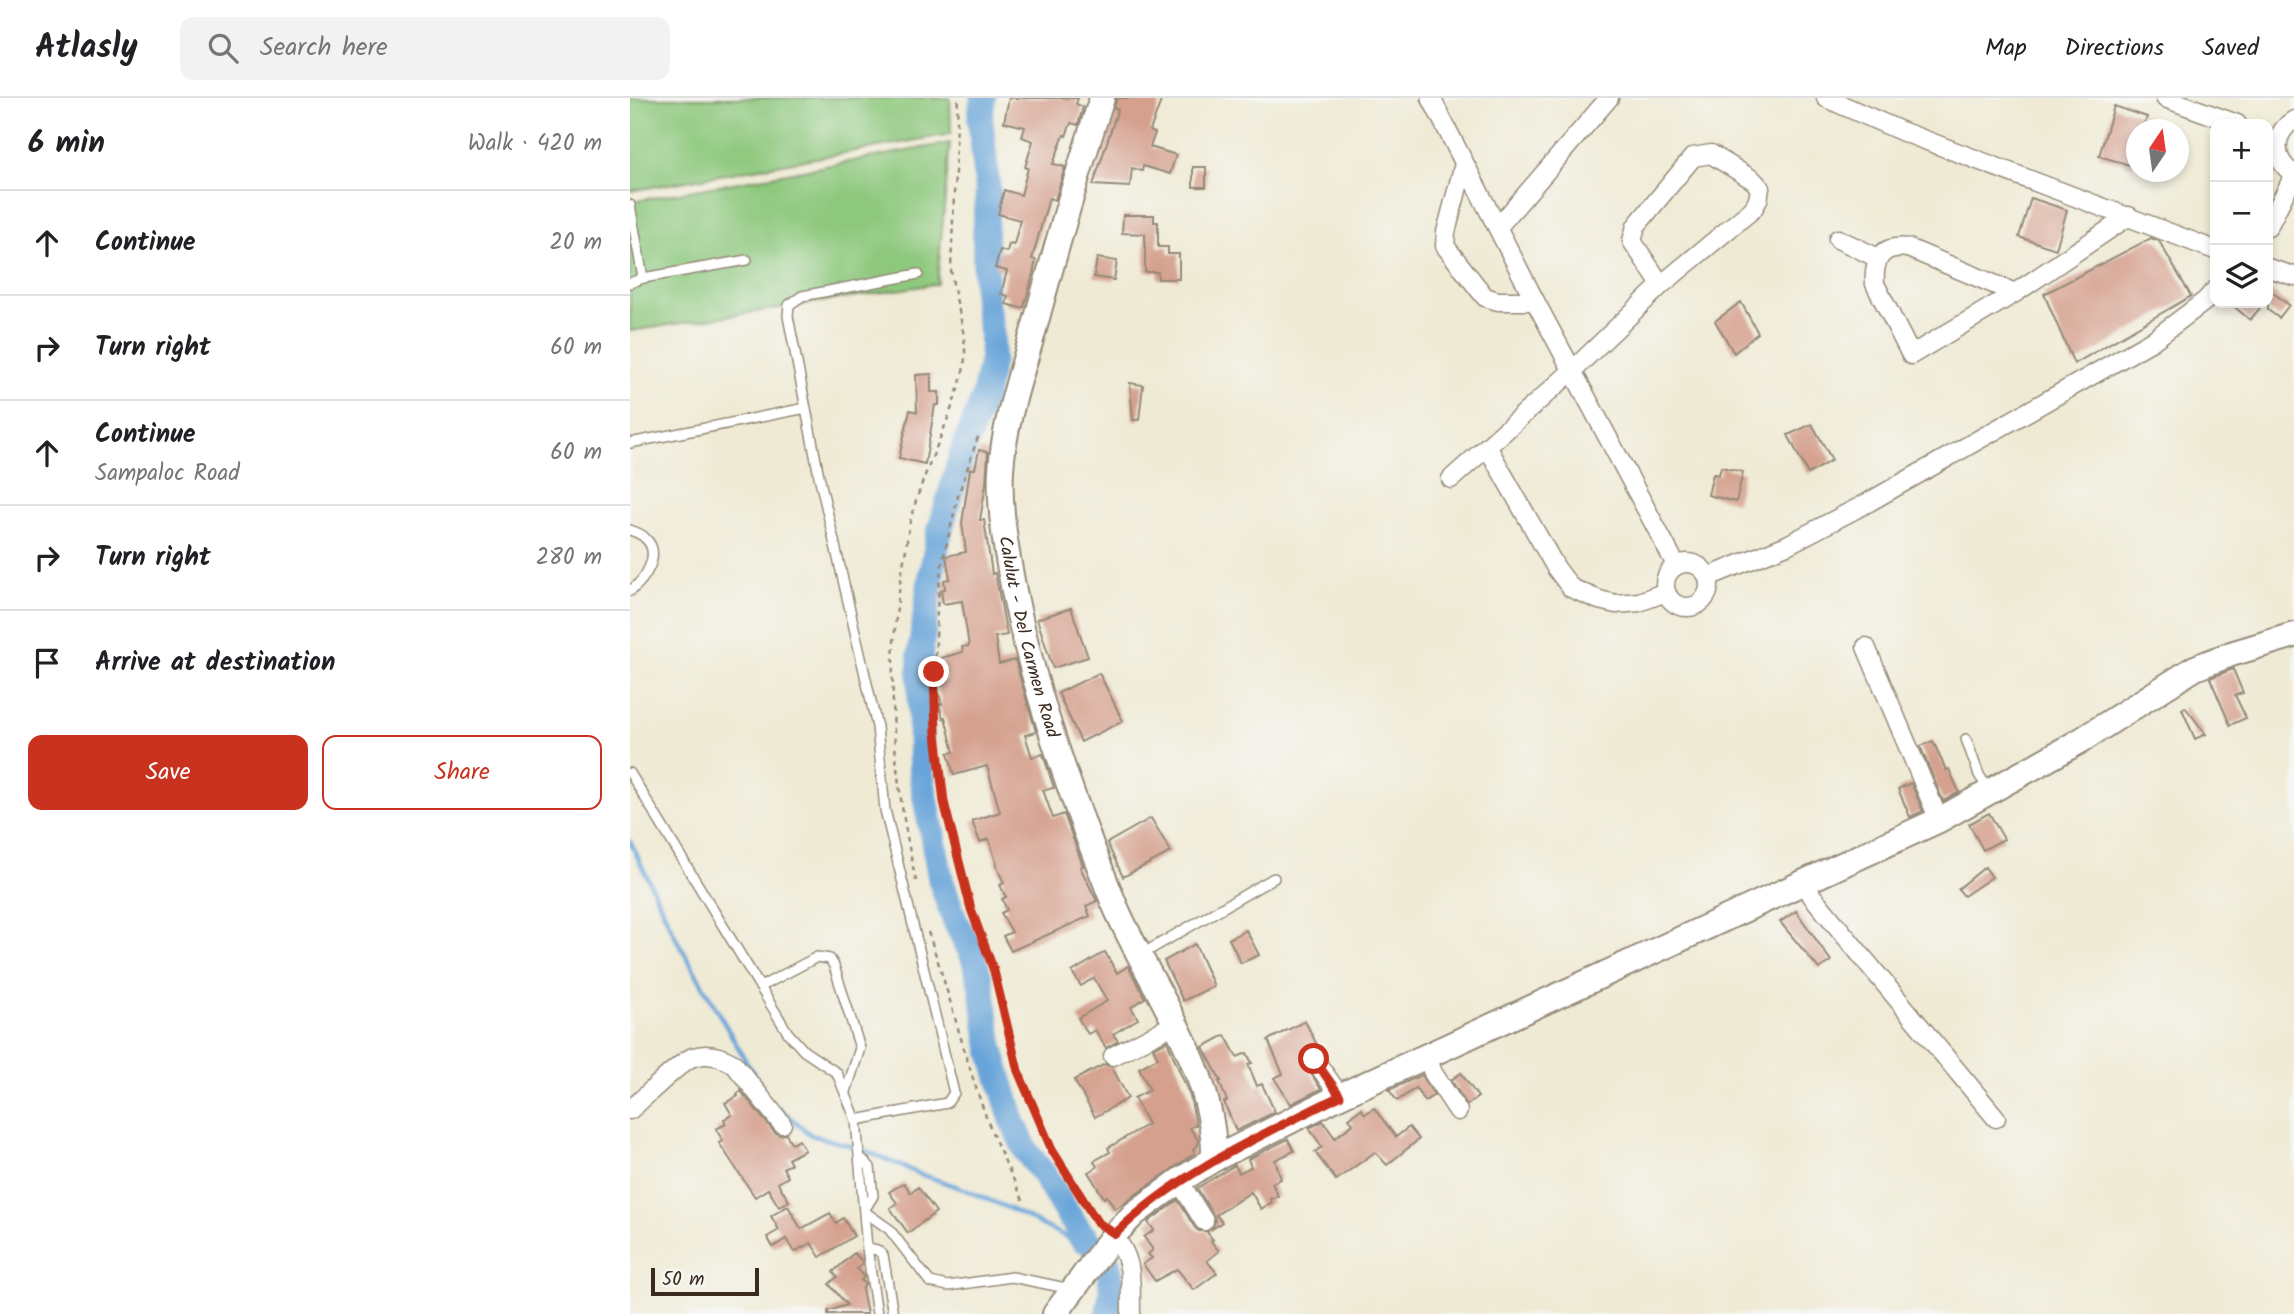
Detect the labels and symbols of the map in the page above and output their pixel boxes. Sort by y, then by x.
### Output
north arrow [2126,119,2189,182]
street label: Calulut - Del Carmen Road [990,534,1067,743]
route end [918,656,949,687]
route start [1298,1043,1329,1074]
scale bar [651,1265,760,1297]

